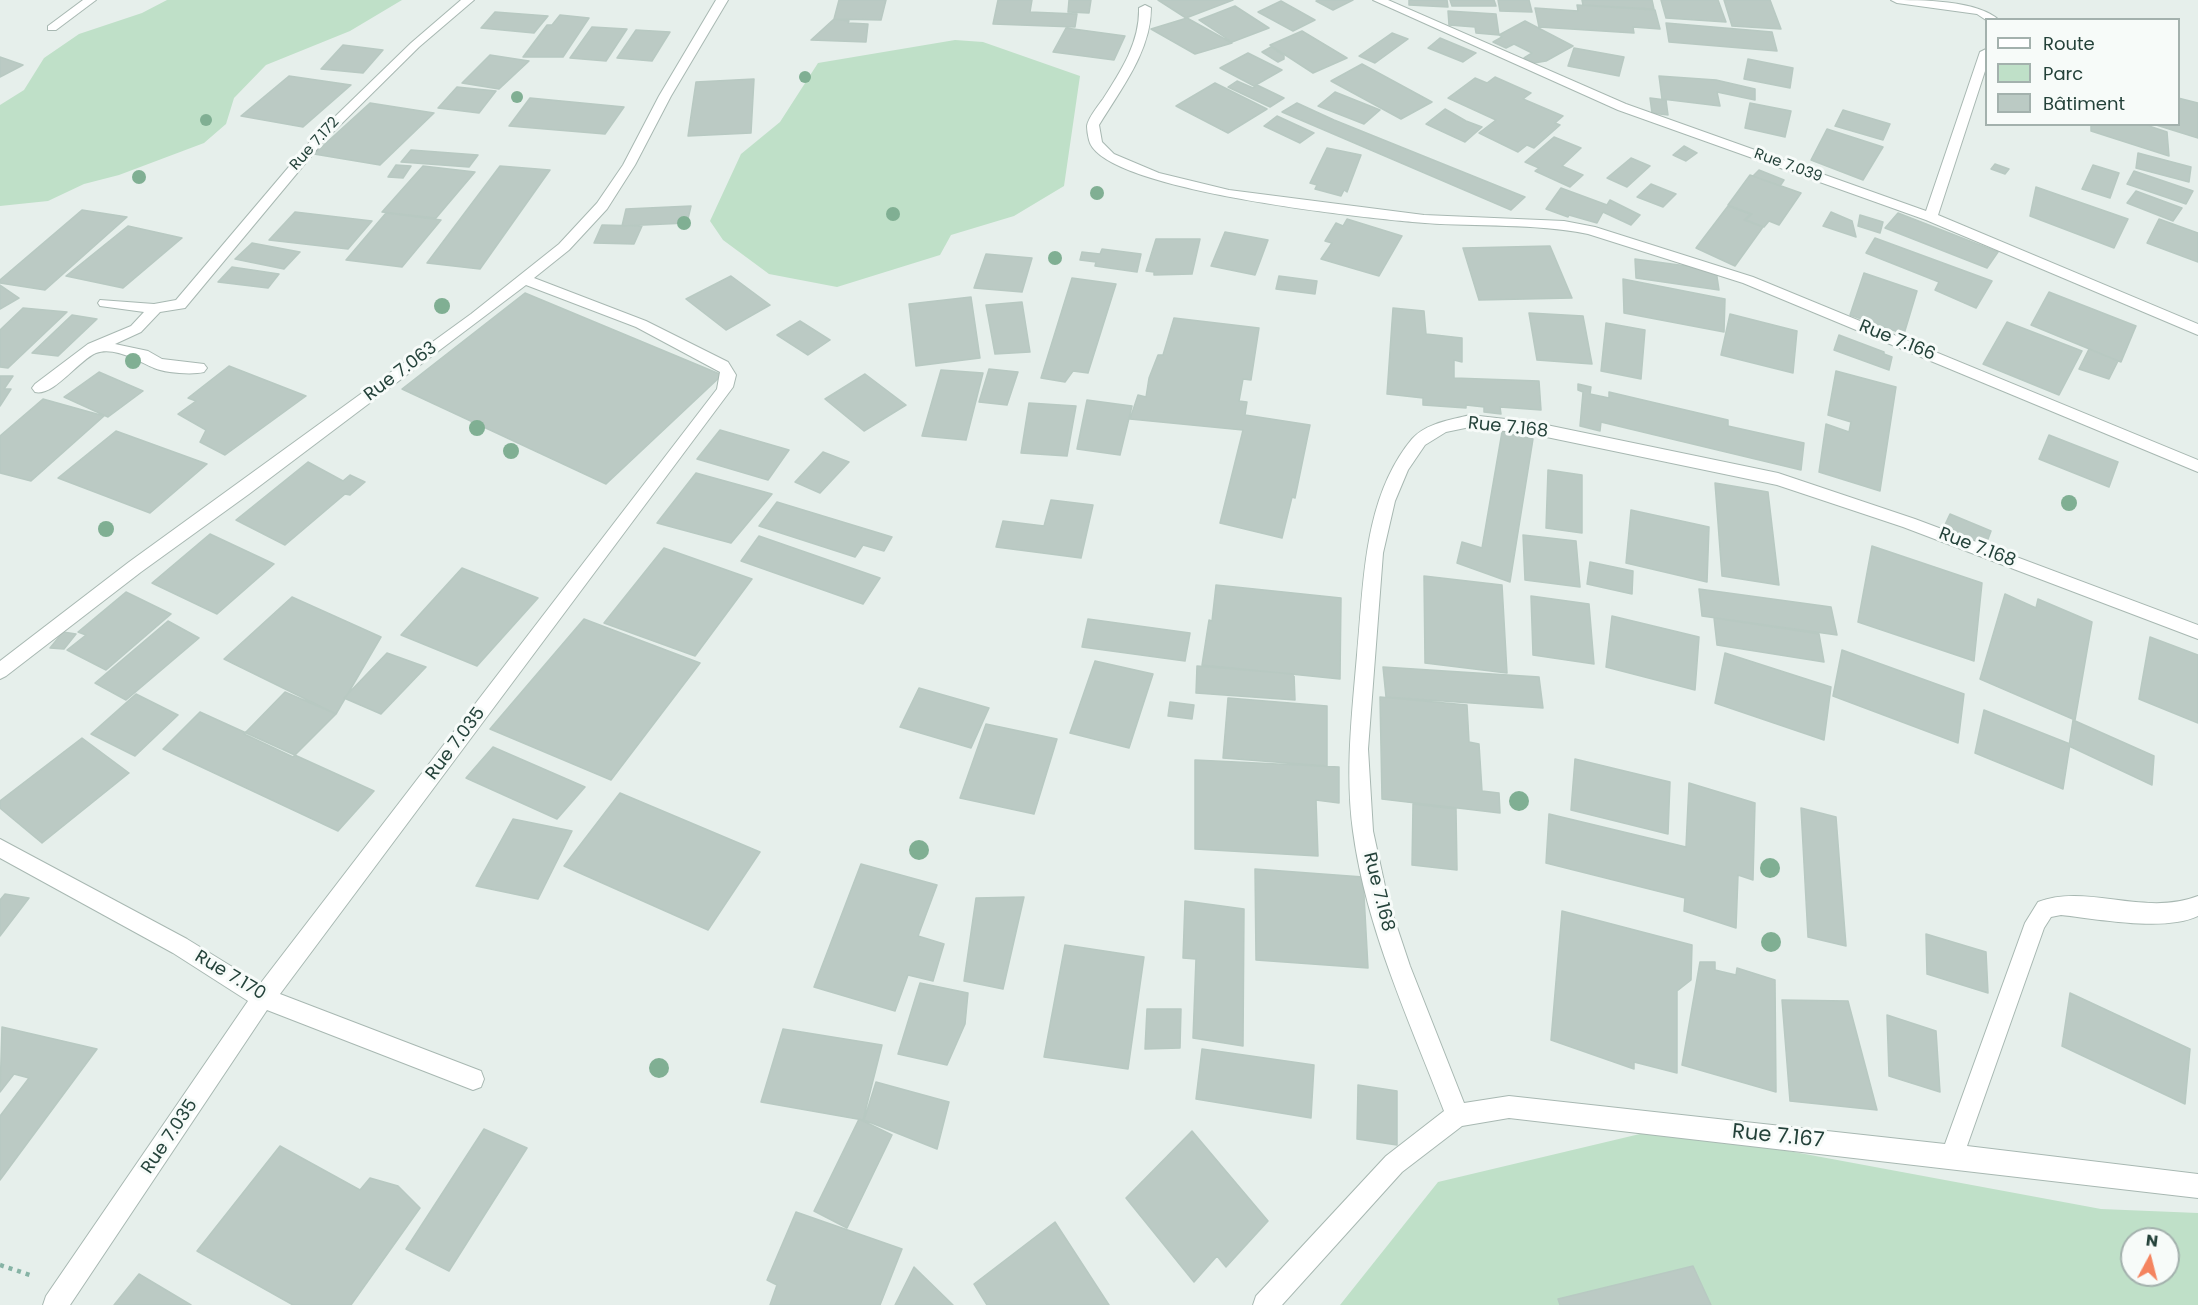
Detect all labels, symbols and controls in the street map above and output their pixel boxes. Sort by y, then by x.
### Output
legend [1985,18,2180,126]
text: Route [2043,31,2095,56]
text: Parc [2043,61,2083,86]
text: Bâtiment [2043,91,2125,116]
street label: Rue 7.172 [287,114,343,174]
street label: Rue 7.039 [1752,145,1824,187]
street label: Rue 7.166 [1856,316,1938,366]
street label: Rue 7.063 [360,338,442,406]
street label: Rue 7.168 [1467,413,1549,443]
street label: Rue 7.168 [1936,523,2018,573]
street label: Rue 7.035 [422,703,490,785]
street label: Rue 7.168 [1358,850,1398,934]
street label: Rue 7.170 [191,946,269,1006]
street label: Rue 7.035 [137,1096,203,1178]
street label: Rue 7.167 [1731,1120,1825,1154]
north arrow [2120,1227,2180,1287]
text: N [2145,1228,2159,1253]

